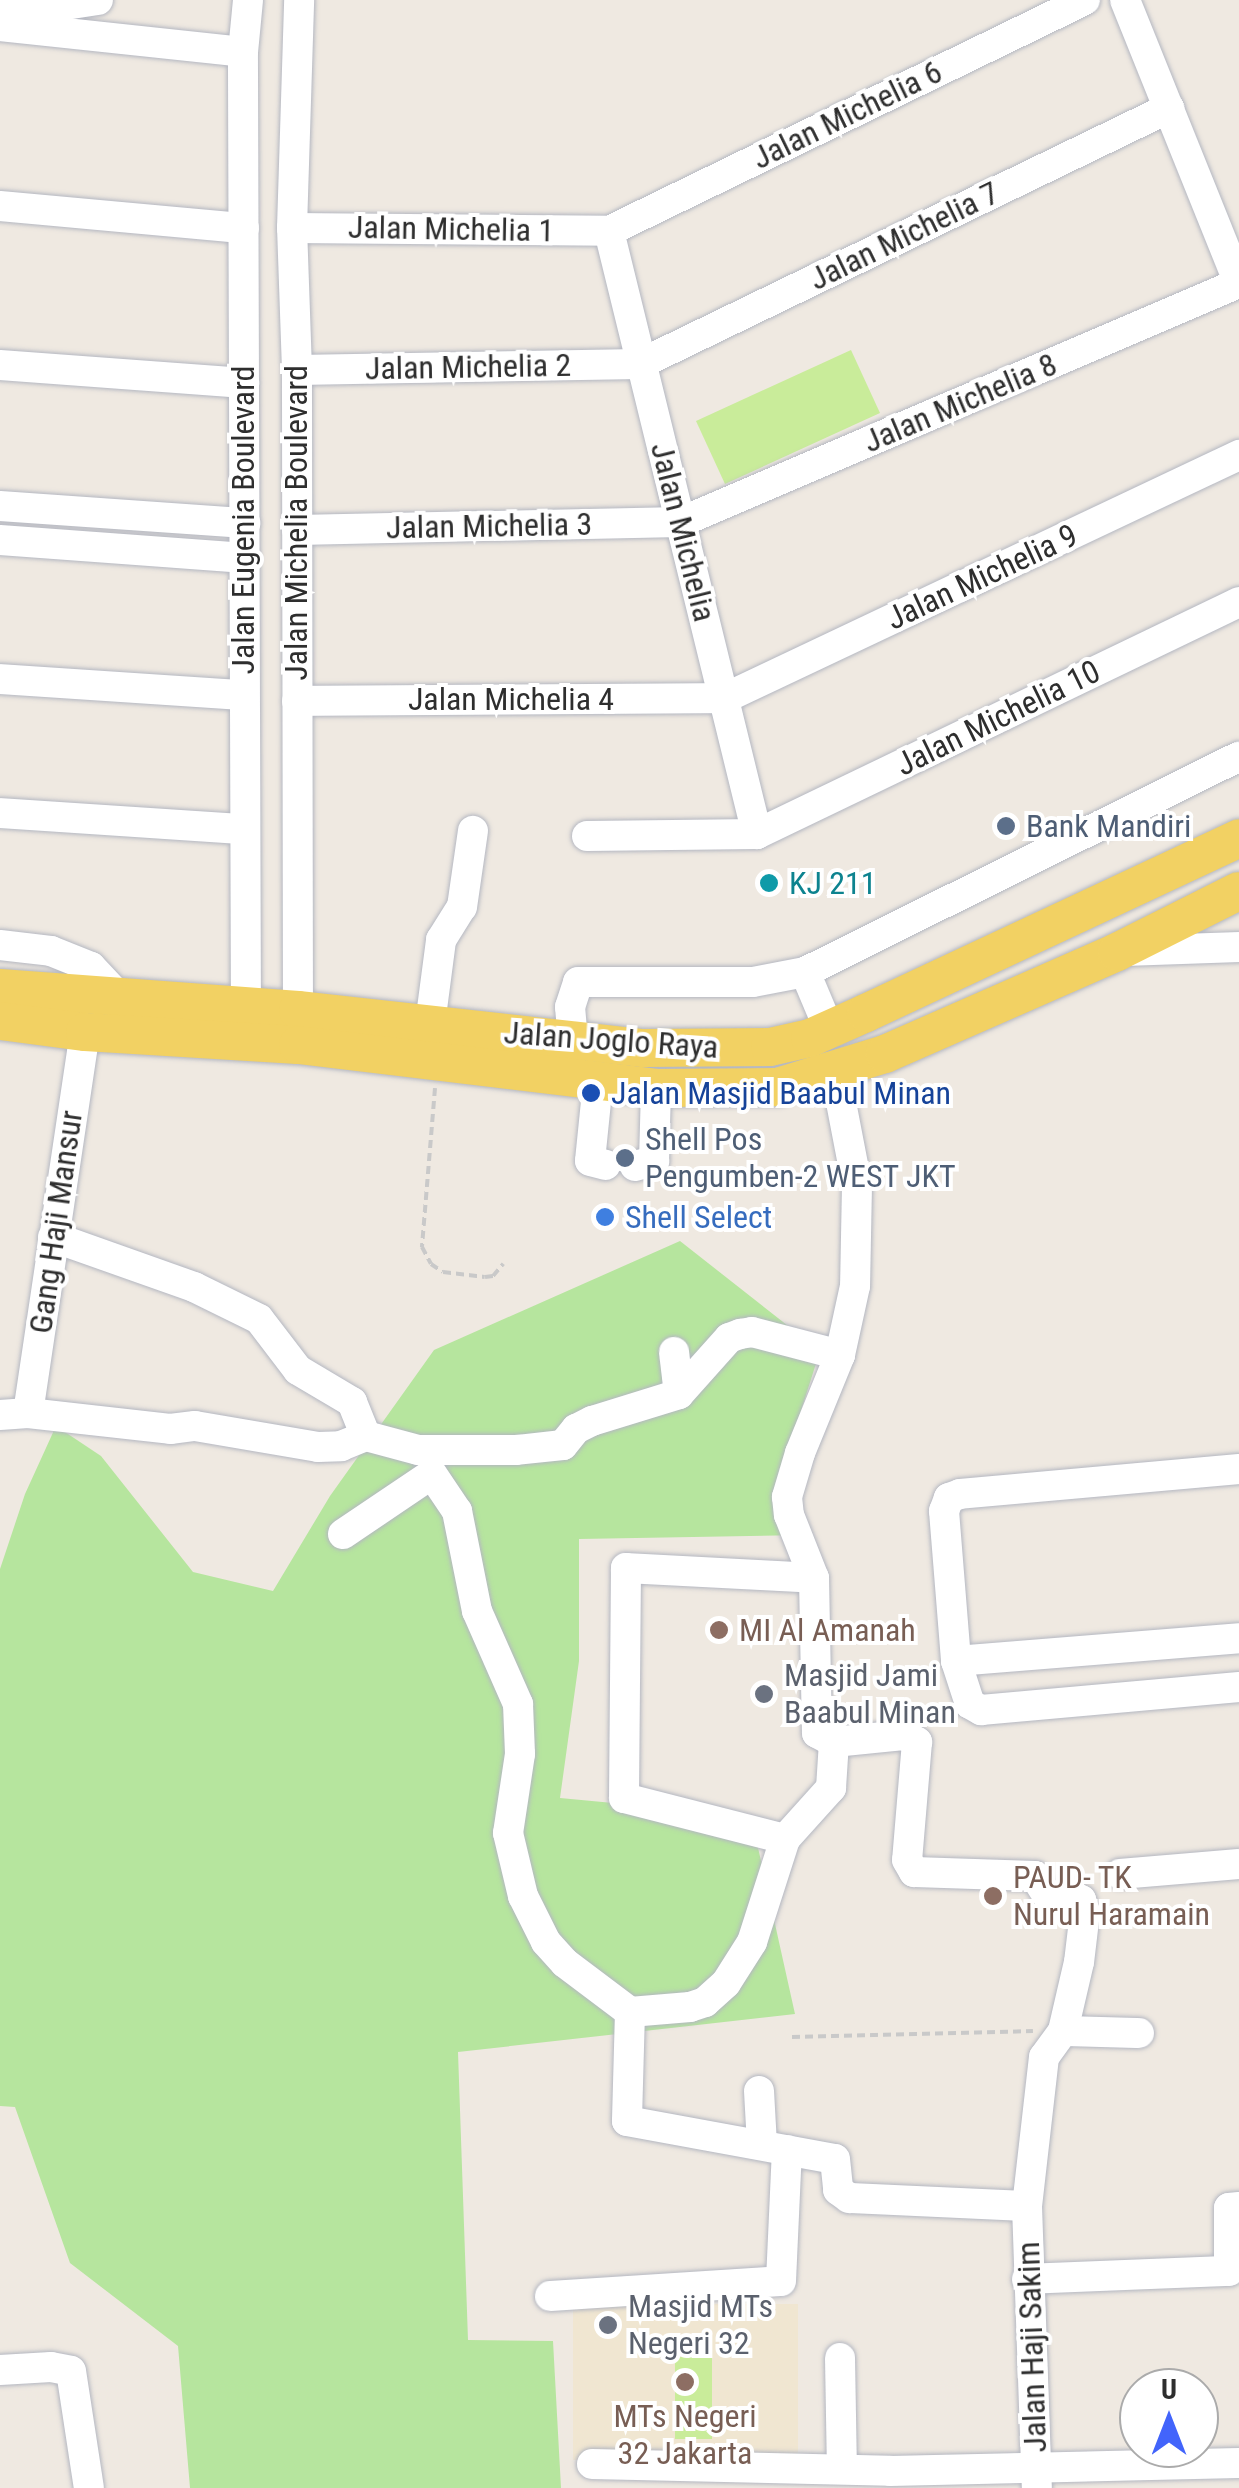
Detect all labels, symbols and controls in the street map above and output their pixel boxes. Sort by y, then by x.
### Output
street label: Jalan Michelia 6 [746,53,948,177]
street label: Jalan Michelia 7 [803,174,1005,298]
street label: Jalan Michelia 1 [348,208,554,250]
street label: Jalan Michelia 8 [858,345,1062,461]
street label: Jalan Michelia 2 [365,346,571,388]
street label: Jalan Michelia Boulevard [277,365,315,681]
street label: Jalan Eugenia Boulevard [224,366,262,674]
street label: Jalan Michelia [642,439,724,625]
street label: Jalan Michelia 3 [386,505,592,547]
street label: Jalan Michelia 9 [880,516,1084,638]
street label: Jalan Michelia 10 [890,652,1106,784]
street label: Jalan Michelia 4 [408,680,614,718]
place label: Bank Mandiri [1026,807,1191,845]
marker: Bank Mandiri [995,815,1017,837]
place label: KJ 211 [789,864,877,902]
marker: KJ 211 [758,872,780,894]
street label: Jalan Joglo Raya [502,1013,720,1067]
place label: Jalan Masjid Baabul Minan [611,1074,951,1112]
marker: Jalan Masjid Baabul Minan [580,1082,602,1104]
street label: Gang Haji Mansur [21,1108,91,1336]
place label: Shell Pos Pengumben-2 WEST JKT [645,1121,956,1196]
marker: Shell Pos Pengumben-2 WEST JKT [614,1147,636,1169]
place label: Shell Select [625,1198,772,1236]
marker: Shell Select [594,1206,616,1228]
place label: MI Al Amanah [739,1611,916,1649]
marker: MI Al Amanah [708,1619,730,1641]
place label: Masjid Jami Baabul Minan [784,1657,956,1732]
marker: Masjid Jami Baabul Minan [753,1683,775,1705]
place label: PAUD- TK Nurul Haramain [1013,1859,1210,1934]
marker: PAUD- TK Nurul Haramain [982,1885,1004,1907]
street label: Jalan Haji Sakim [1009,2241,1055,2453]
place label: Masjid MTs Negeri 32 [628,2288,773,2363]
marker: Masjid MTs Negeri 32 [597,2314,619,2336]
north arrow [1119,2368,1219,2468]
marker: MTs Negeri 32 Jakarta [674,2371,696,2393]
text: U [1161,2373,1177,2406]
place label: MTs Negeri 32 Jakarta [613,2398,757,2473]

